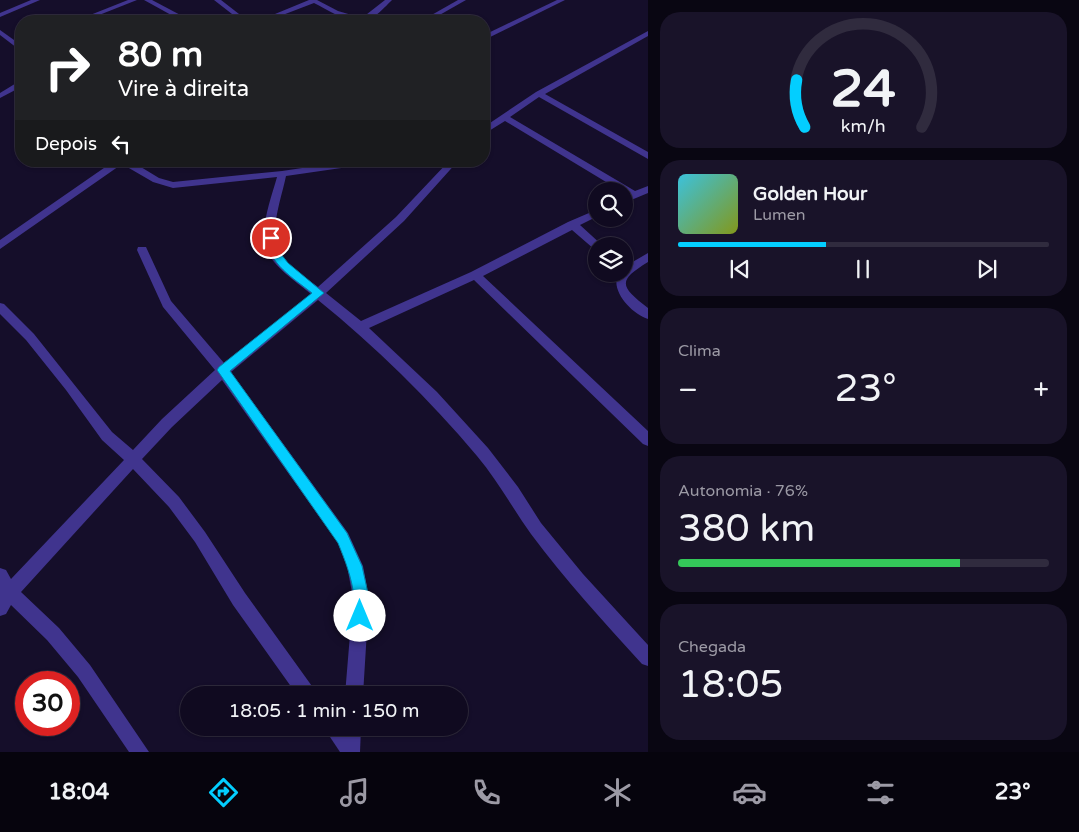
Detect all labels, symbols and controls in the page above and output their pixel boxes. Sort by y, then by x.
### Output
text: 80 m [118,34,203,76]
icon: right [35,35,100,100]
text: 24 [831,58,896,121]
text: Vire à direita [118,76,249,102]
text: km/h [841,116,886,137]
icon: left [107,130,135,158]
text: Depois [35,133,97,155]
map controls [588,182,633,282]
button: search [588,182,633,227]
text: Golden Hour [753,183,867,205]
text: Lumen [753,205,805,225]
pin [250,217,292,259]
icon: arrive [257,224,285,252]
button: layers [588,237,633,282]
icon: previous [726,255,754,283]
icon: pause [849,255,877,283]
icon: next [973,255,1001,283]
text: Clima [678,341,721,361]
text: 23° [835,366,897,412]
text: − [678,373,698,407]
text: + [1033,373,1049,407]
text: Autonomia · 76% [678,481,808,501]
text: 380 km [678,506,815,552]
position arrow [333,589,385,641]
text: Chegada [678,637,746,657]
text: 18:05 [678,662,783,708]
speed limit sign: 30 [15,671,80,736]
text: 18:05 · 1 min · 150 m [228,700,420,722]
icon: directions [206,775,241,810]
icon: music [337,775,372,810]
icon: phone [469,775,504,810]
icon: climate [600,775,635,810]
icon: car [732,775,767,810]
icon: filters [863,775,898,810]
text: 18:04 [48,779,109,805]
text: 23° [995,779,1031,805]

